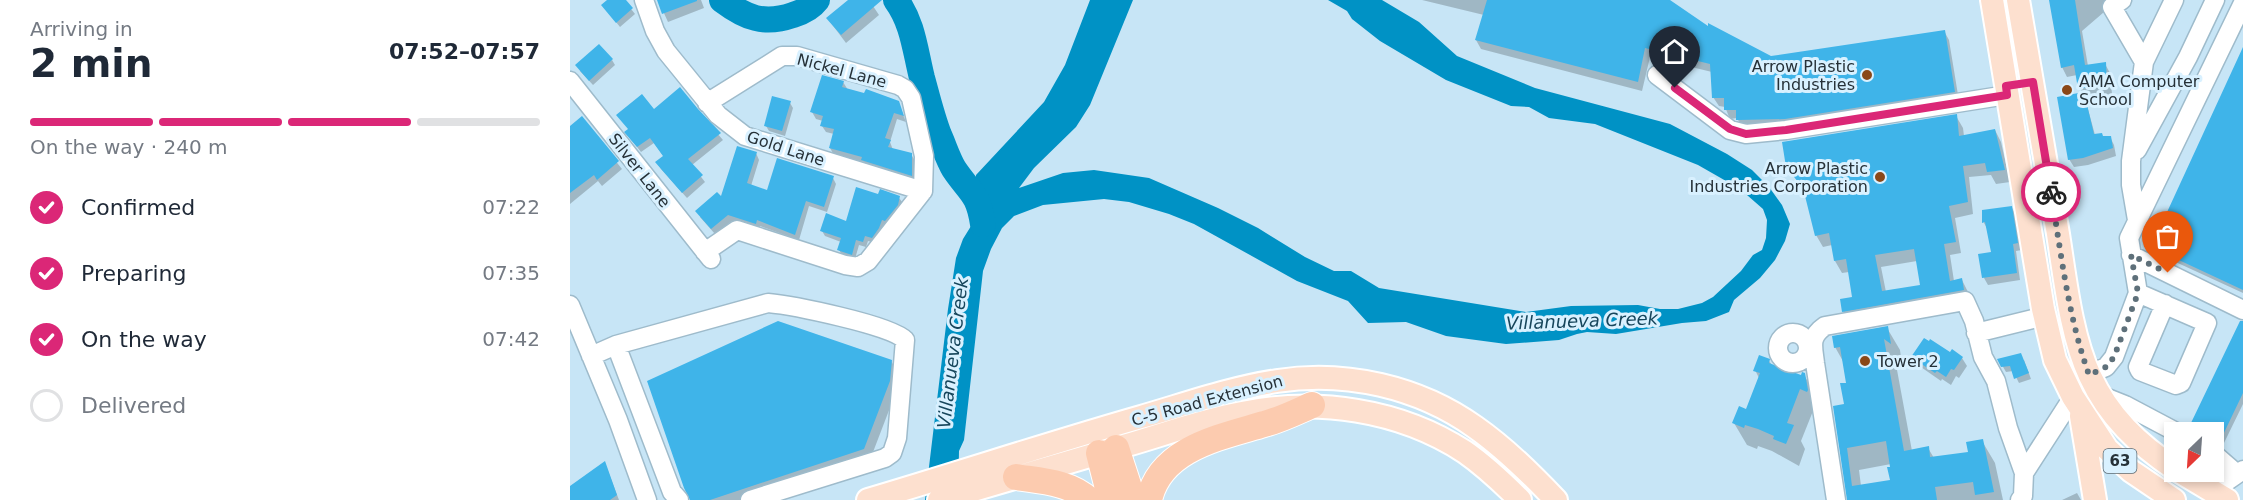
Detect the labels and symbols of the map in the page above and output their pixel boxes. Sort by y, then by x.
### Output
pin [1649,26,1700,88]
street label: Nickel Lane [795,49,889,92]
place label: Arrow Plastic Industries [1752,57,1855,94]
marker: Arrow Plastic Industries [1860,68,1874,82]
place label: AMA Computer School [2079,72,2200,109]
marker: AMA Computer School [2060,83,2074,97]
street label: Gold Lane [745,127,827,170]
street label: Silver Lane [605,129,674,211]
place label: Arrow Plastic Industries Corporation [1689,159,1868,196]
courier [2021,162,2081,222]
marker: Arrow Plastic Industries Corporation [1873,170,1887,184]
pin [2142,211,2193,273]
water label: Villanueva Creek [933,275,972,430]
water label: Villanueva Creek [1506,307,1660,334]
place label: Tower 2 [1876,352,1939,371]
marker: Tower 2 [1858,354,1872,368]
street label: C-5 Road Extension [1129,371,1285,430]
north arrow [2164,422,2224,482]
road number: 63 [2104,449,2136,473]

